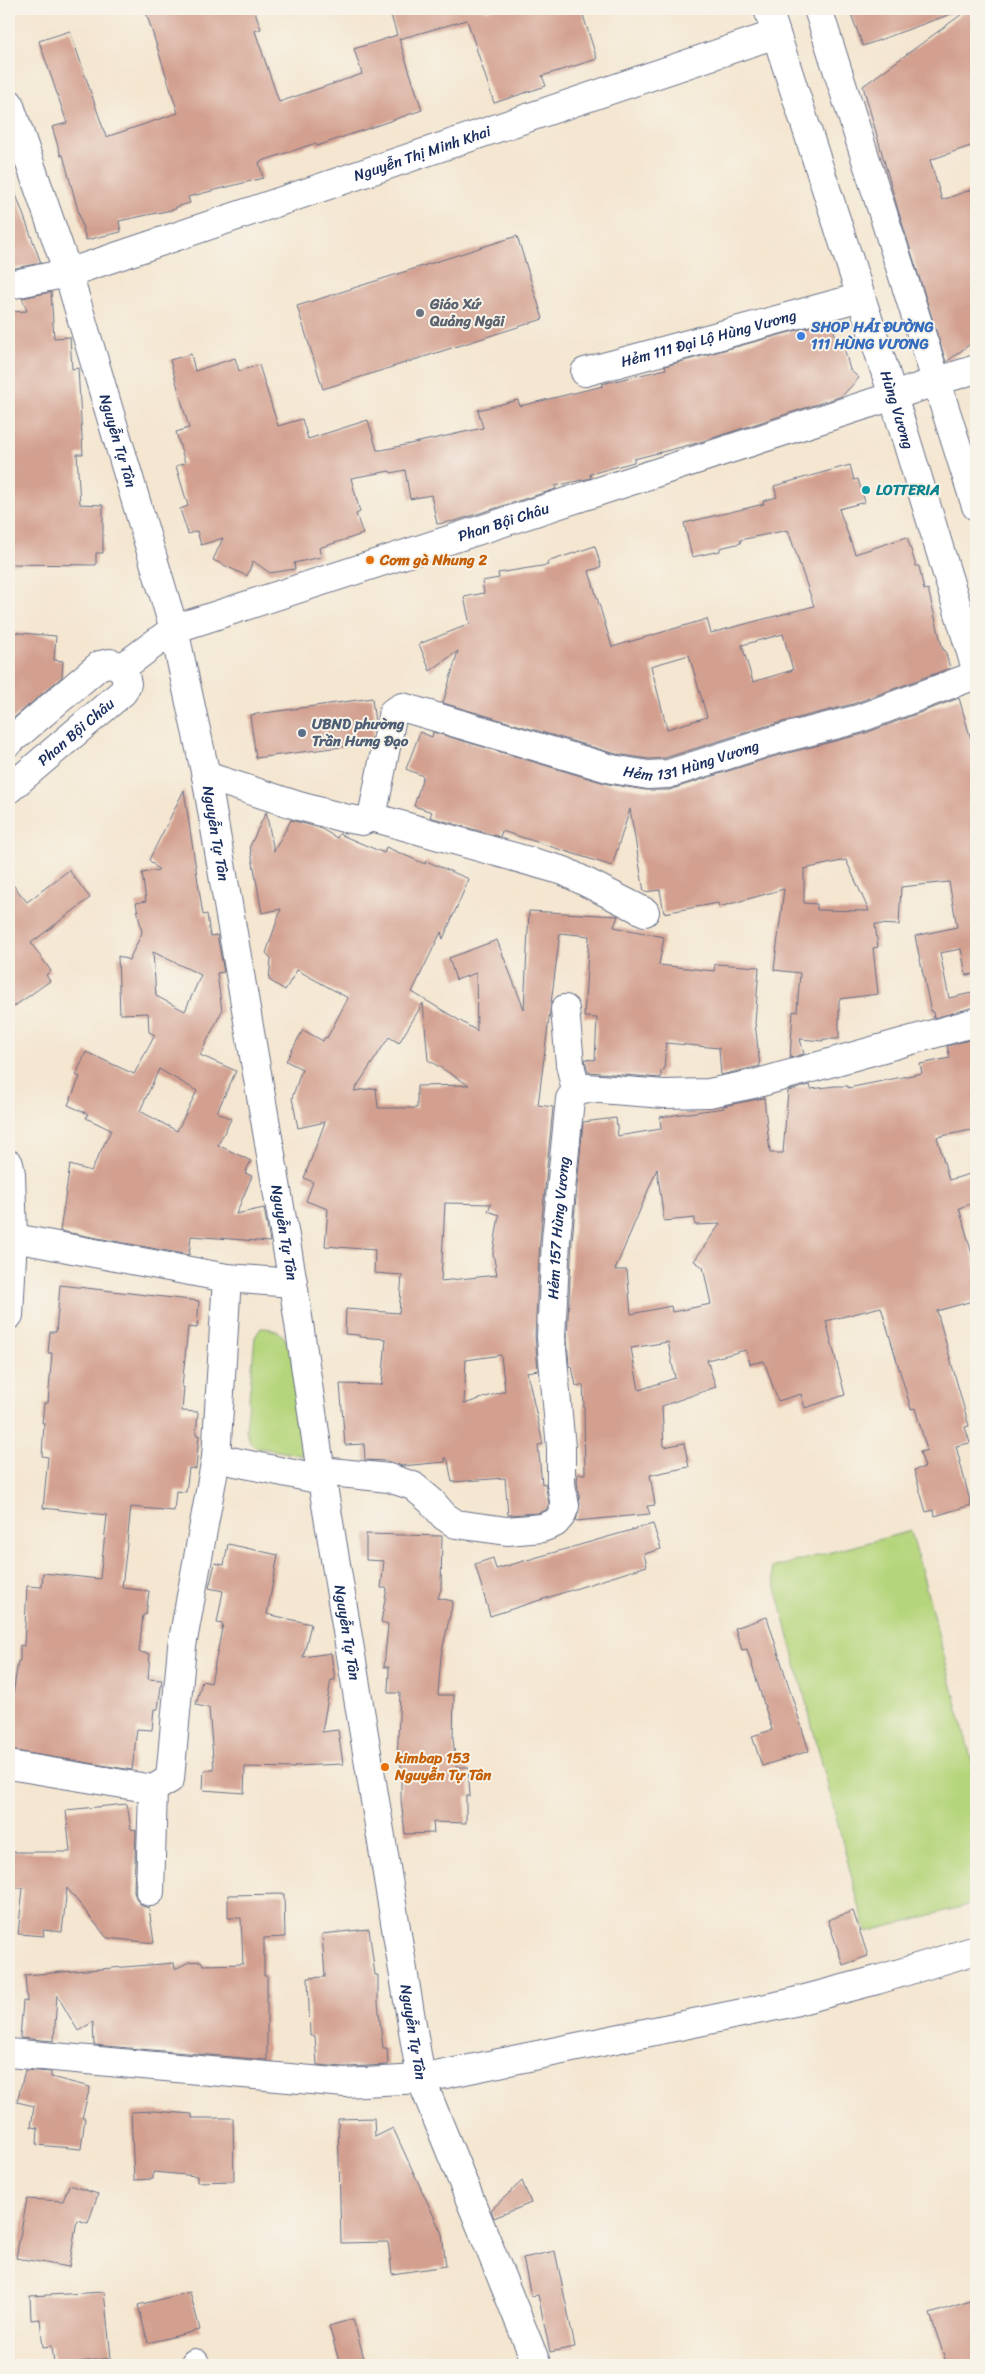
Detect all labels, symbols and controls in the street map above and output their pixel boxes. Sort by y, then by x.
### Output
street label: Nguyễn Thị Minh Khai [350,118,495,189]
place label: Giáo Xứ Quảng Ngãi [429,291,505,334]
street label: Hẻm 111 Đại Lộ Hùng Vương [618,302,800,375]
marker: Giáo Xứ Quảng Ngãi [414,307,426,319]
place label: SHOP HẢI ĐƯỜNG 111 HÙNG VƯƠNG [810,314,934,357]
marker: SHOP HẢI ĐƯỜNG 111 HÙNG VƯƠNG [795,330,807,342]
street label: Hùng Vương [873,367,922,453]
street label: Nguyễn Tự Tân [92,391,144,491]
place label: LOTTERIA [876,477,940,503]
marker: LOTTERIA [860,484,872,496]
street label: Phan Bội Châu [455,495,553,549]
place label: Cơm gà Nhung 2 [379,547,487,573]
marker: Cơm gà Nhung 2 [364,554,376,566]
street label: Phan Bội Châu [32,691,120,773]
place label: UBND phường Trần Hưng Đạo [312,711,409,754]
marker: UBND phường Trần Hưng Đạo [296,727,308,739]
street label: Hẻm 131 Hùng Vương [621,733,763,789]
street label: Nguyễn Tự Tân [195,784,237,883]
street label: Hẻm 157 Hùng Vương [540,1155,577,1300]
street label: Nguyễn Tự Tân [263,1183,305,1282]
street label: Nguyễn Tự Tân [327,1583,368,1682]
place label: kimbap 153 Nguyễn Tự Tân [394,1745,492,1788]
marker: kimbap 153 Nguyễn Tự Tân [379,1761,391,1773]
street label: Nguyễn Tự Tân [393,1982,434,2082]

